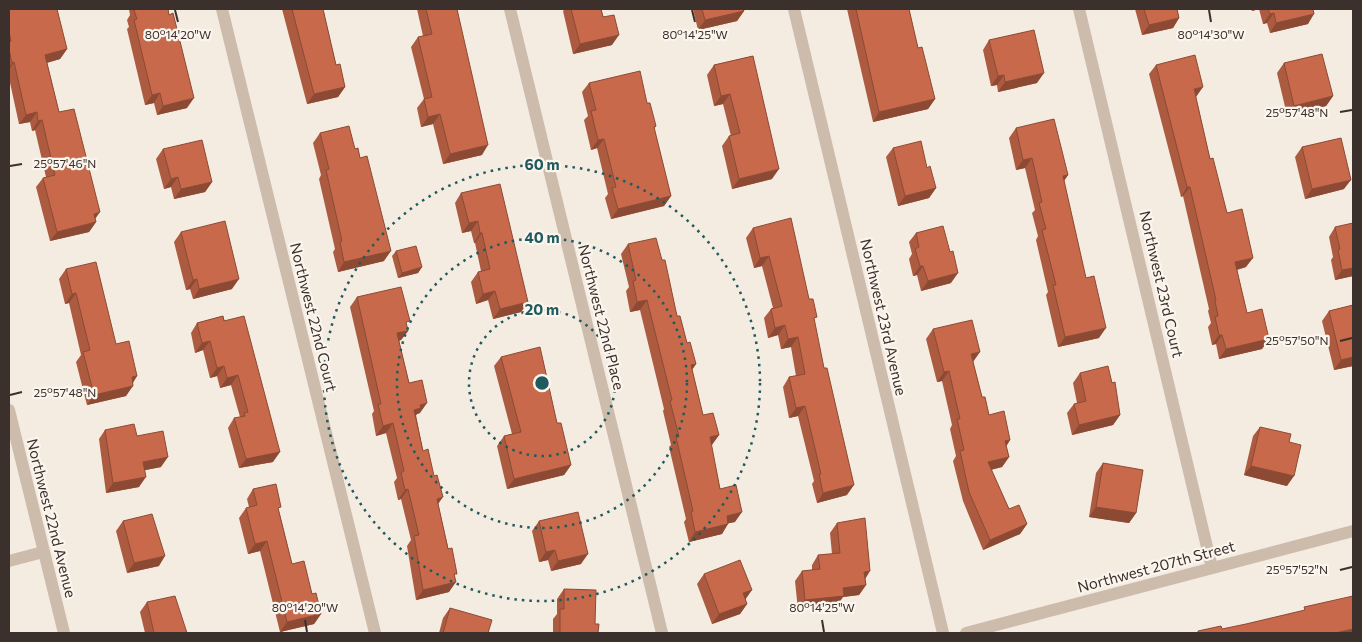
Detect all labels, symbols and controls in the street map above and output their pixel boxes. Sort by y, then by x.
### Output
text: 80°14'20"W [145,27,211,41]
text: 80°14'25"W [662,27,728,41]
text: 80°14'30"W [1178,27,1244,41]
text: 25°57'48"N [1266,105,1328,119]
text: 60 m [524,155,560,173]
text: 25°57'46"N [34,156,96,170]
street label: Northwest 23rd Court [1136,209,1188,359]
text: 40 m [524,228,560,246]
street label: Northwest 23rd Avenue [857,237,911,397]
street label: Northwest 22nd Court [287,241,341,393]
street label: Northwest 22nd Place [575,242,629,392]
text: 20 m [525,300,559,318]
text: 25°57'50"N [1265,333,1329,347]
centre of rings [533,374,551,392]
text: 25°57'48"N [34,385,96,399]
street label: Northwest 22nd Avenue [24,437,80,599]
street label: Northwest 207th Street [1075,536,1237,596]
text: 25°57'52"N [1266,562,1328,576]
text: 80°14'20"W [272,600,338,614]
text: 80°14'25"W [789,600,855,614]

